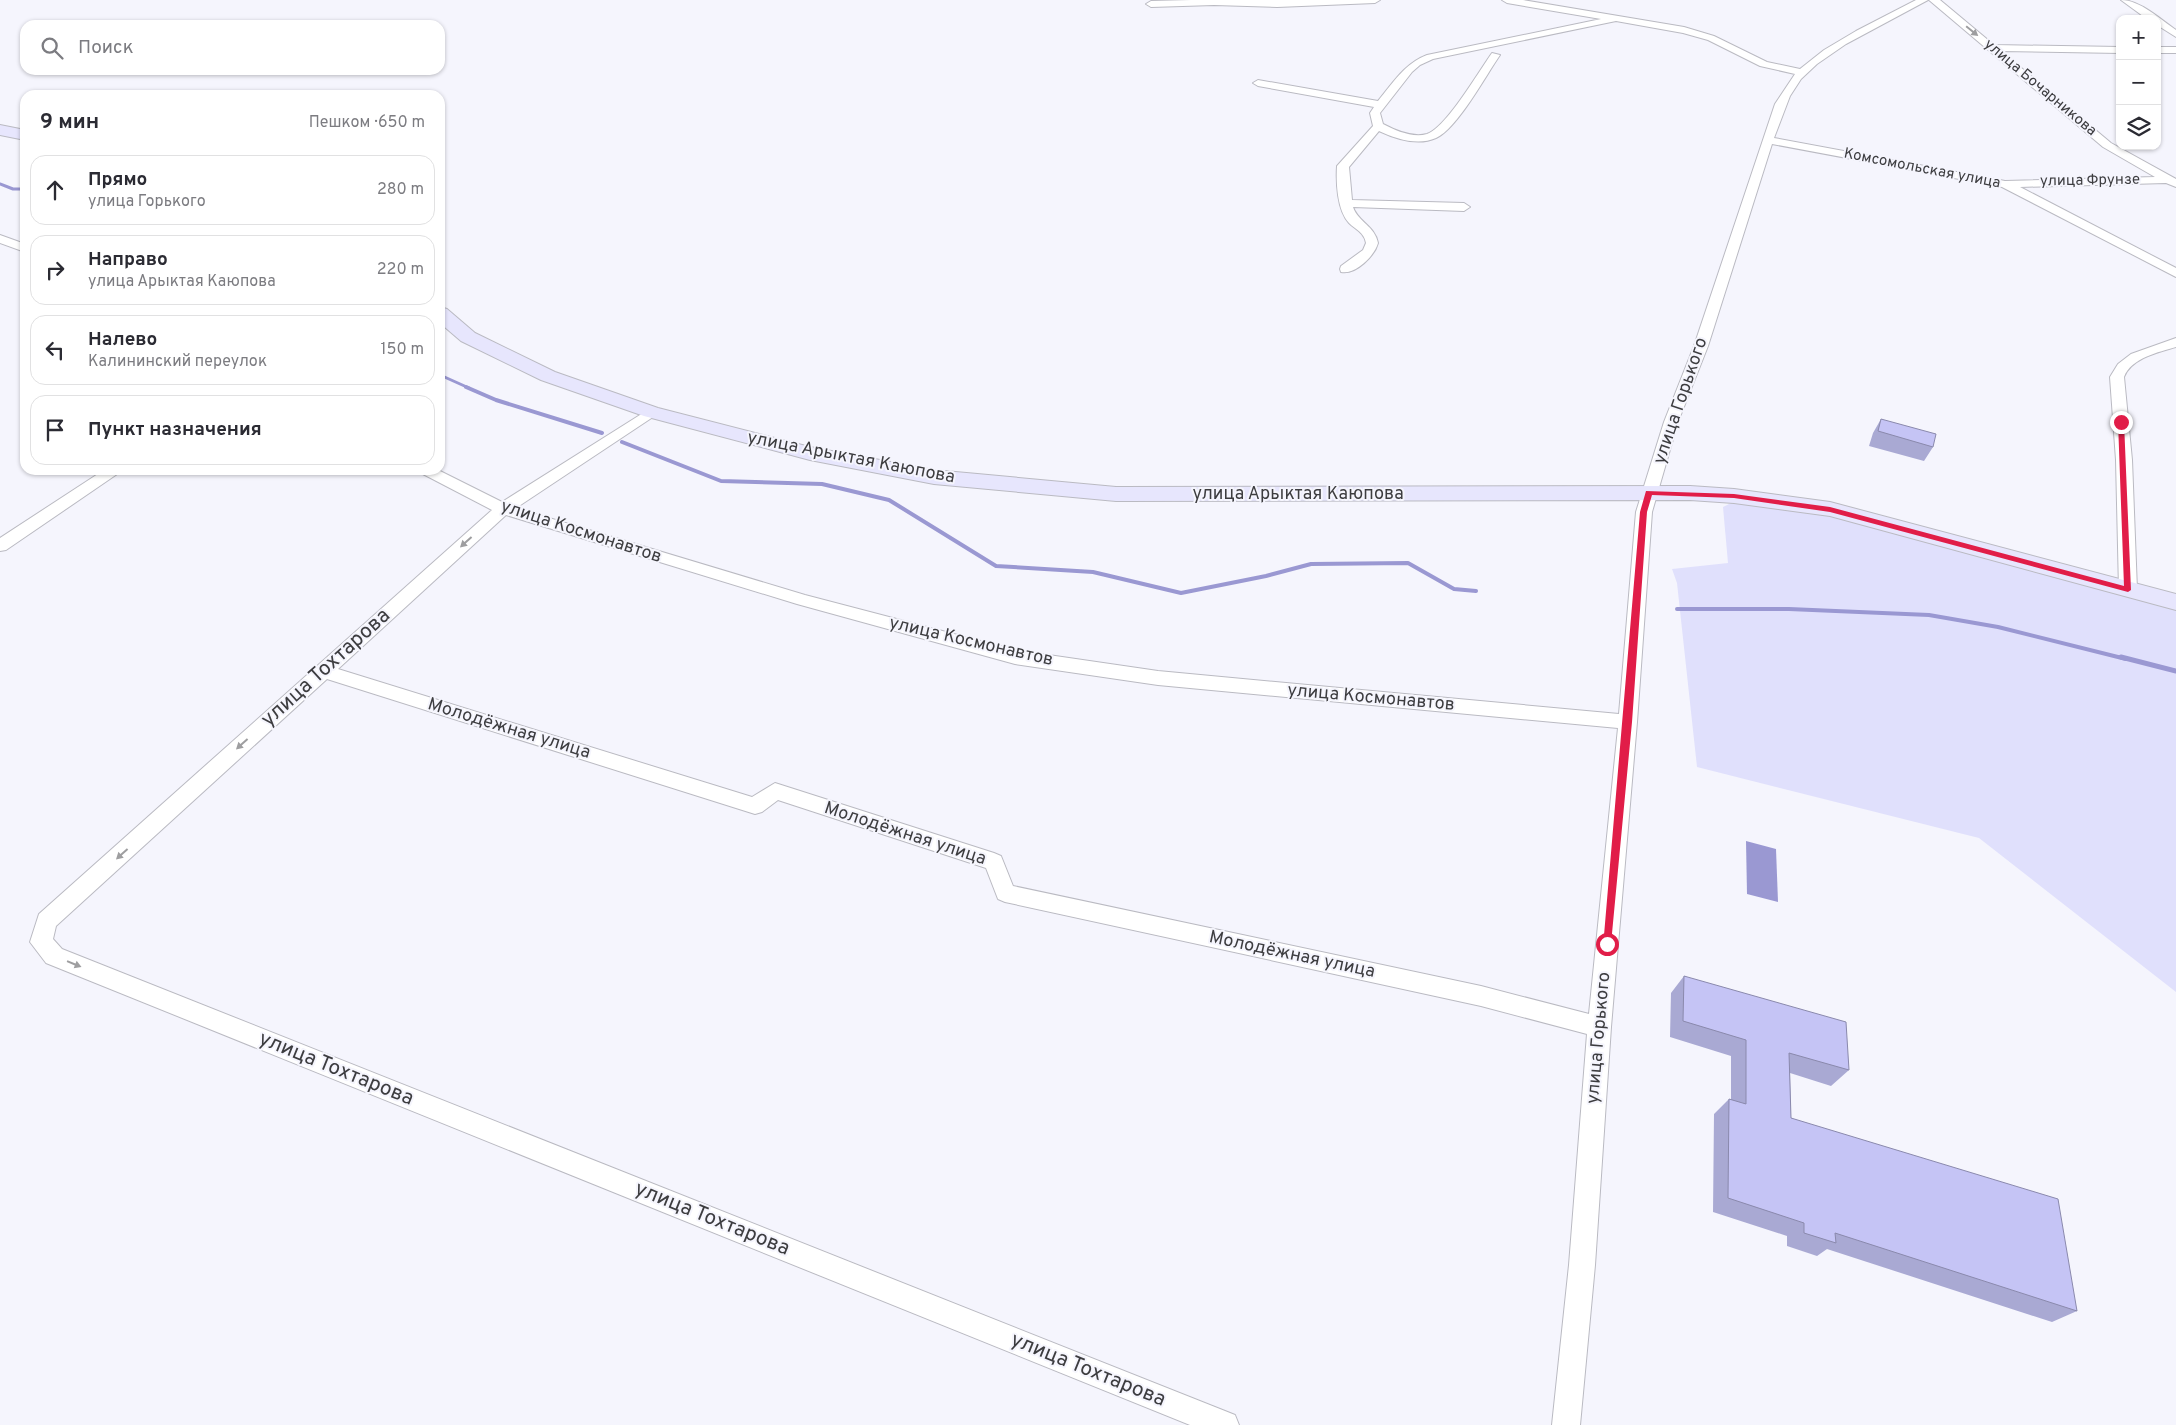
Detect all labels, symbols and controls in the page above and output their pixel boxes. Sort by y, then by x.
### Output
map controls [2116,15,2161,150]
button: + [2116,15,2161,60]
search box [20,20,445,75]
one-way arrow [1966,25,1978,36]
icon: search [38,34,66,62]
street label: улица Бочарникова [1980,35,2100,141]
text: Поиск [78,36,134,60]
button: − [2116,60,2161,105]
button: layers [2116,105,2161,150]
text: 9 мин [40,109,99,136]
text: Пешком · 650 m [309,113,425,133]
street label: Комсомольская улица [1842,144,2002,194]
text: Прямо [88,168,147,192]
street label: улица Фрунзе [2040,171,2140,191]
icon: ahead [41,176,69,204]
text: 280 m [377,180,424,200]
text: улица Горького [88,192,206,212]
text: Направо [88,248,168,272]
icon: right [41,256,69,284]
text: 220 m [377,260,424,280]
text: улица Арыктая Каюпова [88,272,276,292]
text: Налево [88,328,157,352]
street label: улица Горького [1649,335,1713,467]
icon: left [41,336,69,364]
text: 150 m [381,340,424,360]
text: Калининский переулок [88,352,267,372]
route end [2110,411,2133,434]
icon: arrive [41,416,69,444]
text: Пункт назначения [88,418,262,442]
street label: улица Арыктая Каюпова [745,427,957,489]
street label: улица Арыктая Каюпова [1192,483,1404,506]
street label: улица Космонавтов [498,495,664,569]
one-way arrow [460,536,473,547]
street label: улица Тохтарова [256,603,396,733]
street label: улица Космонавтов [887,612,1055,672]
street label: улица Космонавтов [1286,679,1456,717]
street label: Молодёжная улица [425,693,593,765]
one-way arrow [235,739,248,750]
street label: Молодёжная улица [821,797,989,871]
one-way arrow [116,848,128,860]
street label: Молодёжная улица [1207,926,1377,984]
route start [1596,933,1619,956]
one-way arrow [67,960,82,968]
street label: улица Горького [1582,971,1616,1105]
street label: улица Тохтарова [254,1026,418,1112]
street label: улица Тохтарова [630,1176,794,1262]
street label: улица Тохтарова [1006,1327,1170,1413]

